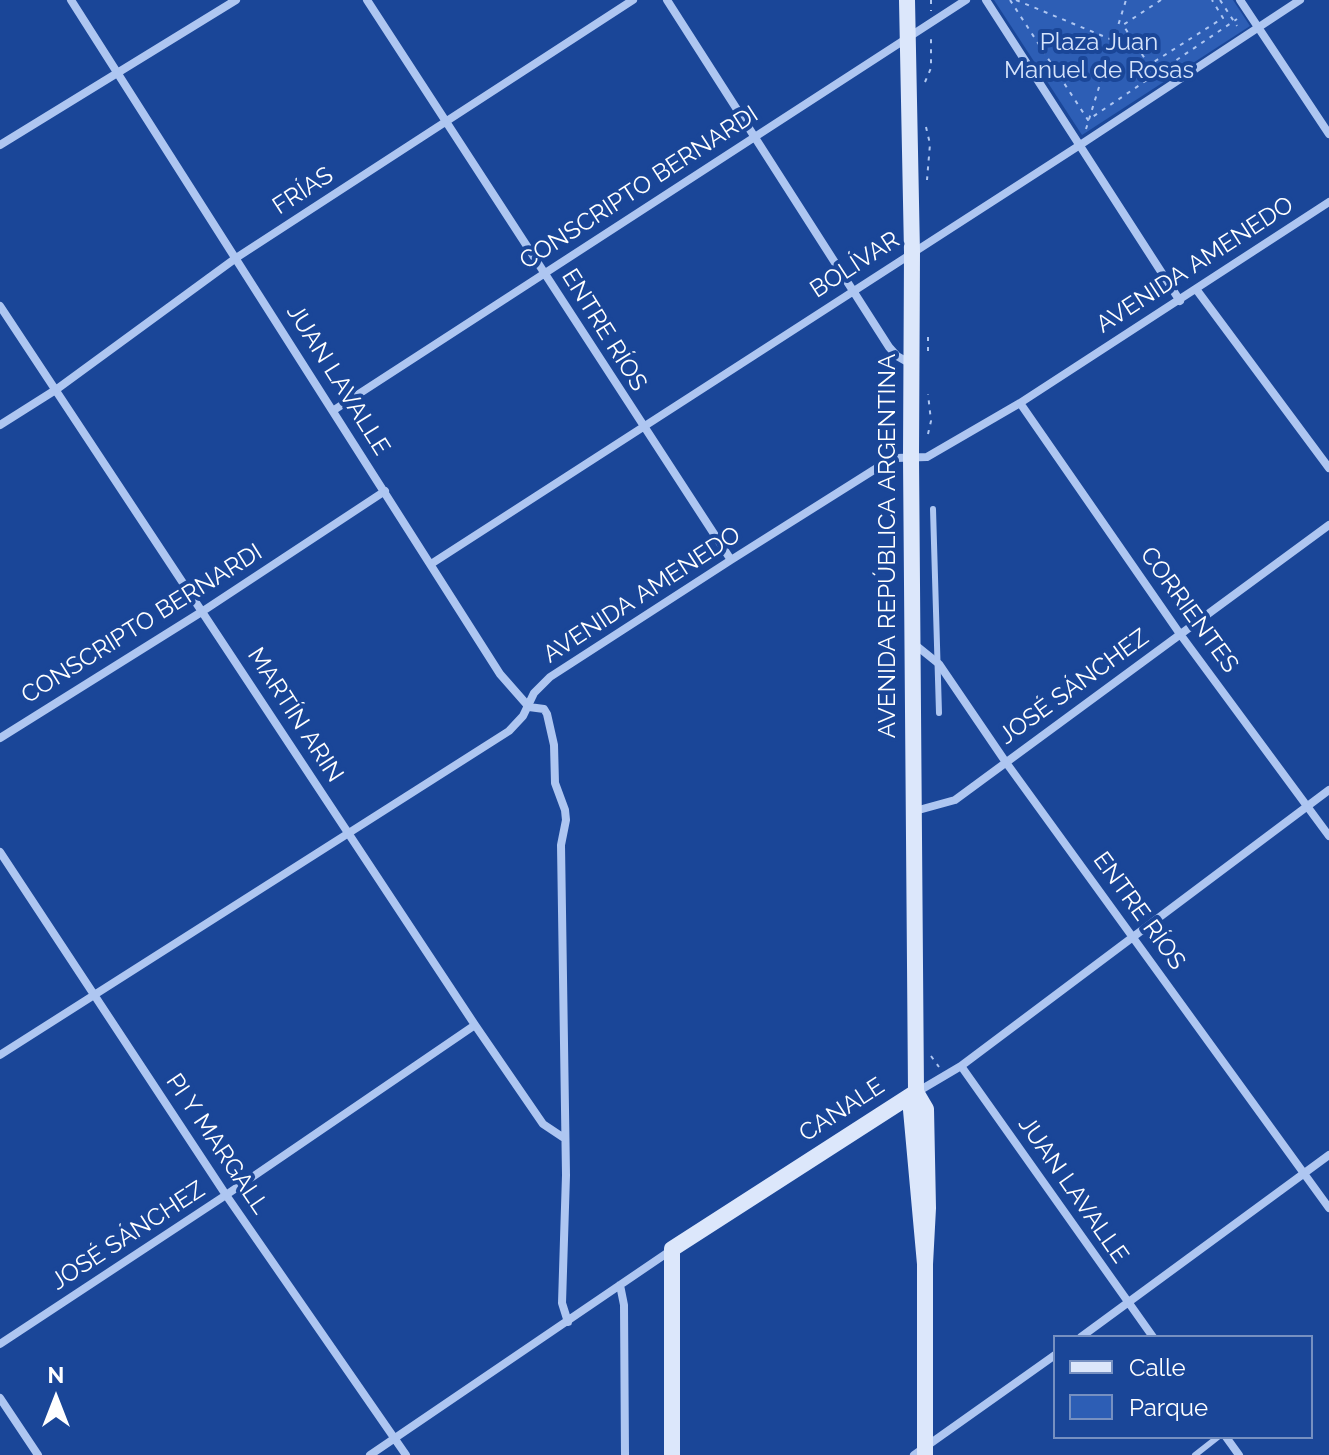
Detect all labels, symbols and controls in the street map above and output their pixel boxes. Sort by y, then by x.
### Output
park label: Plaza Juan Manuel de Rosas [1004,29,1194,85]
street label: CONSCRIPTO BERNARDI [514,100,764,276]
street label: FRÍAS [267,161,339,221]
street label: AVENIDA AMENEDO [1091,190,1299,340]
street label: BOLÍVAR [805,225,905,305]
street label: ENTRE RÍOS [555,264,653,396]
street label: JUAN LAVALLE [280,299,396,461]
street label: AVENIDA REPÚBLICA ARGENTINA [874,354,902,738]
street label: AVENIDA AMENEDO [538,520,746,670]
street label: CONSCRIPTO BERNARDI [16,538,268,710]
street label: CORRIENTES [1134,541,1244,679]
street label: JOSÉ SÁNCHEZ [994,623,1154,751]
street label: MARTÍN ARIN [241,642,349,788]
street label: ENTRE RÍOS [1087,847,1191,975]
street label: PI Y MARGALL [159,1068,275,1220]
street label: CANALE [794,1072,890,1148]
street label: JUAN LAVALLE [1012,1111,1134,1269]
street label: JOSÉ SÁNCHEZ [46,1176,210,1296]
legend [1053,1335,1313,1439]
text: Calle [1129,1353,1186,1382]
north arrow [16,1359,96,1439]
text: N [48,1362,64,1388]
text: Parque [1129,1393,1208,1422]

